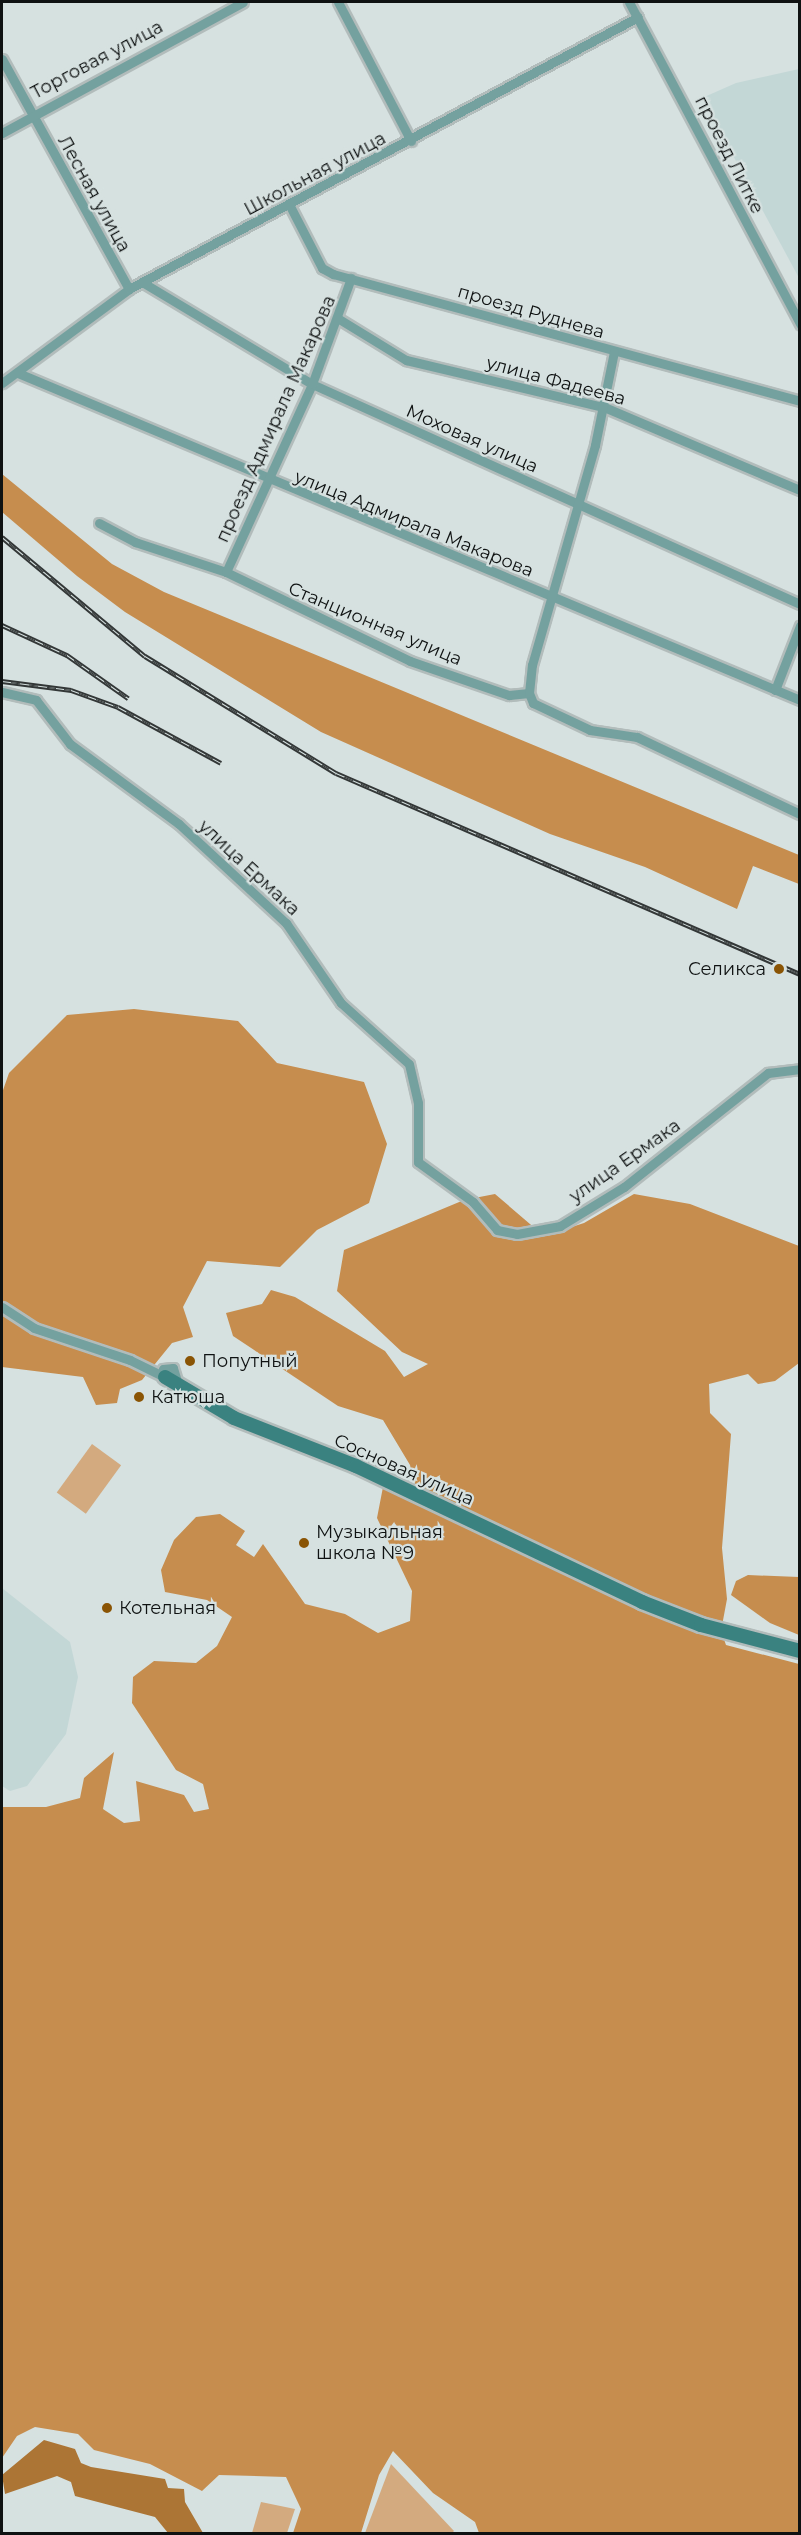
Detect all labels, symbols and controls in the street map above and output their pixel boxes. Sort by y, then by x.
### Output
street label: Торговая улица [27,16,167,104]
street label: проезд Литке [690,92,768,218]
street label: Школьная улица [241,128,389,220]
street label: Лесная улица [53,132,135,256]
street label: проезд Руднева [455,281,607,343]
street label: проезд Адмирала Макарова [212,292,340,546]
street label: улица Фадеева [484,352,628,410]
street label: Моховая улица [403,400,541,478]
street label: улица Адмирала Макарова [291,466,537,582]
street label: Станционная улица [285,578,465,670]
street label: улица Ермака [194,816,304,920]
place label: Селикса [688,958,766,980]
marker: Селикса [770,960,788,978]
street label: улица Ермака [565,1115,685,1207]
place label: Попутный [202,1350,298,1372]
marker: Попутный [183,1354,197,1368]
place label: Катюша [151,1386,225,1408]
marker: Катюша [132,1390,146,1404]
street label: Сосновая улица [331,1429,477,1511]
place label: Музыкальная школа №9 [316,1522,443,1564]
marker: Музыкальная школа №9 [297,1536,311,1550]
place label: Котельная [119,1597,216,1619]
marker: Котельная [100,1601,114,1615]

